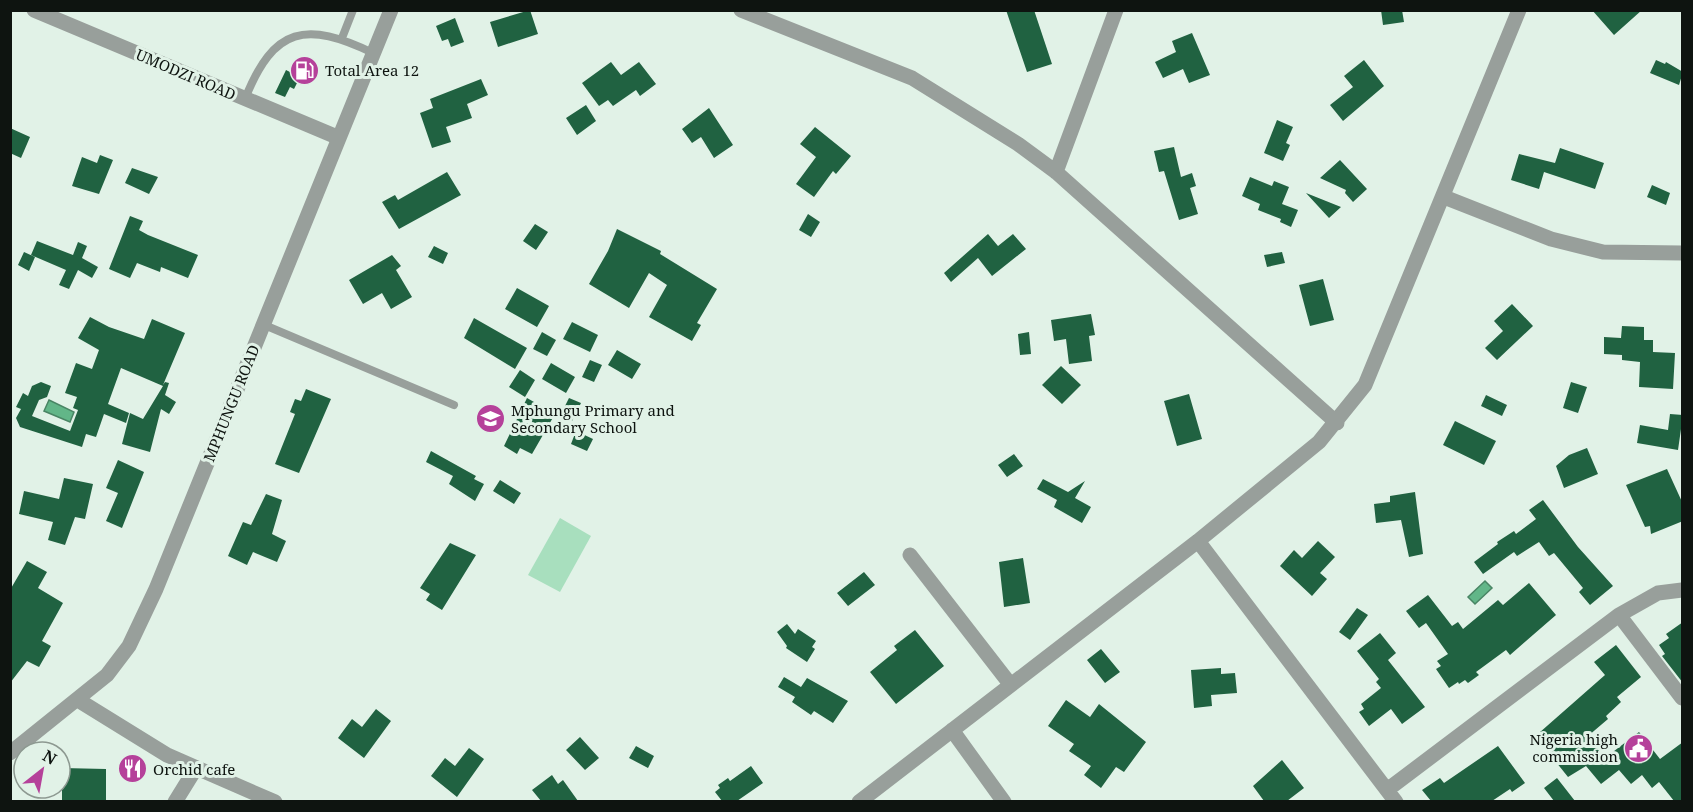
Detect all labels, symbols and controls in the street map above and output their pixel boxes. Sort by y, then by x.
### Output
street label: UMODZI ROAD [133,44,239,104]
fuel station icon: Total Area 12 [288,54,320,86]
place label: Total Area 12 [325,60,419,80]
street label: MPHUNGU ROAD [198,341,264,464]
place label: Mphungu Primary and Secondary School [511,400,675,437]
school or university icon: Mphungu Primary and Secondary School [474,403,506,435]
place label: Nigeria high commission [1530,729,1618,766]
public building icon: Nigeria high commission [1623,732,1655,764]
north arrow [12,740,72,800]
text: N [39,744,61,770]
restaurant icon: Orchid cafe [116,753,148,785]
place label: Orchid cafe [153,759,235,779]

